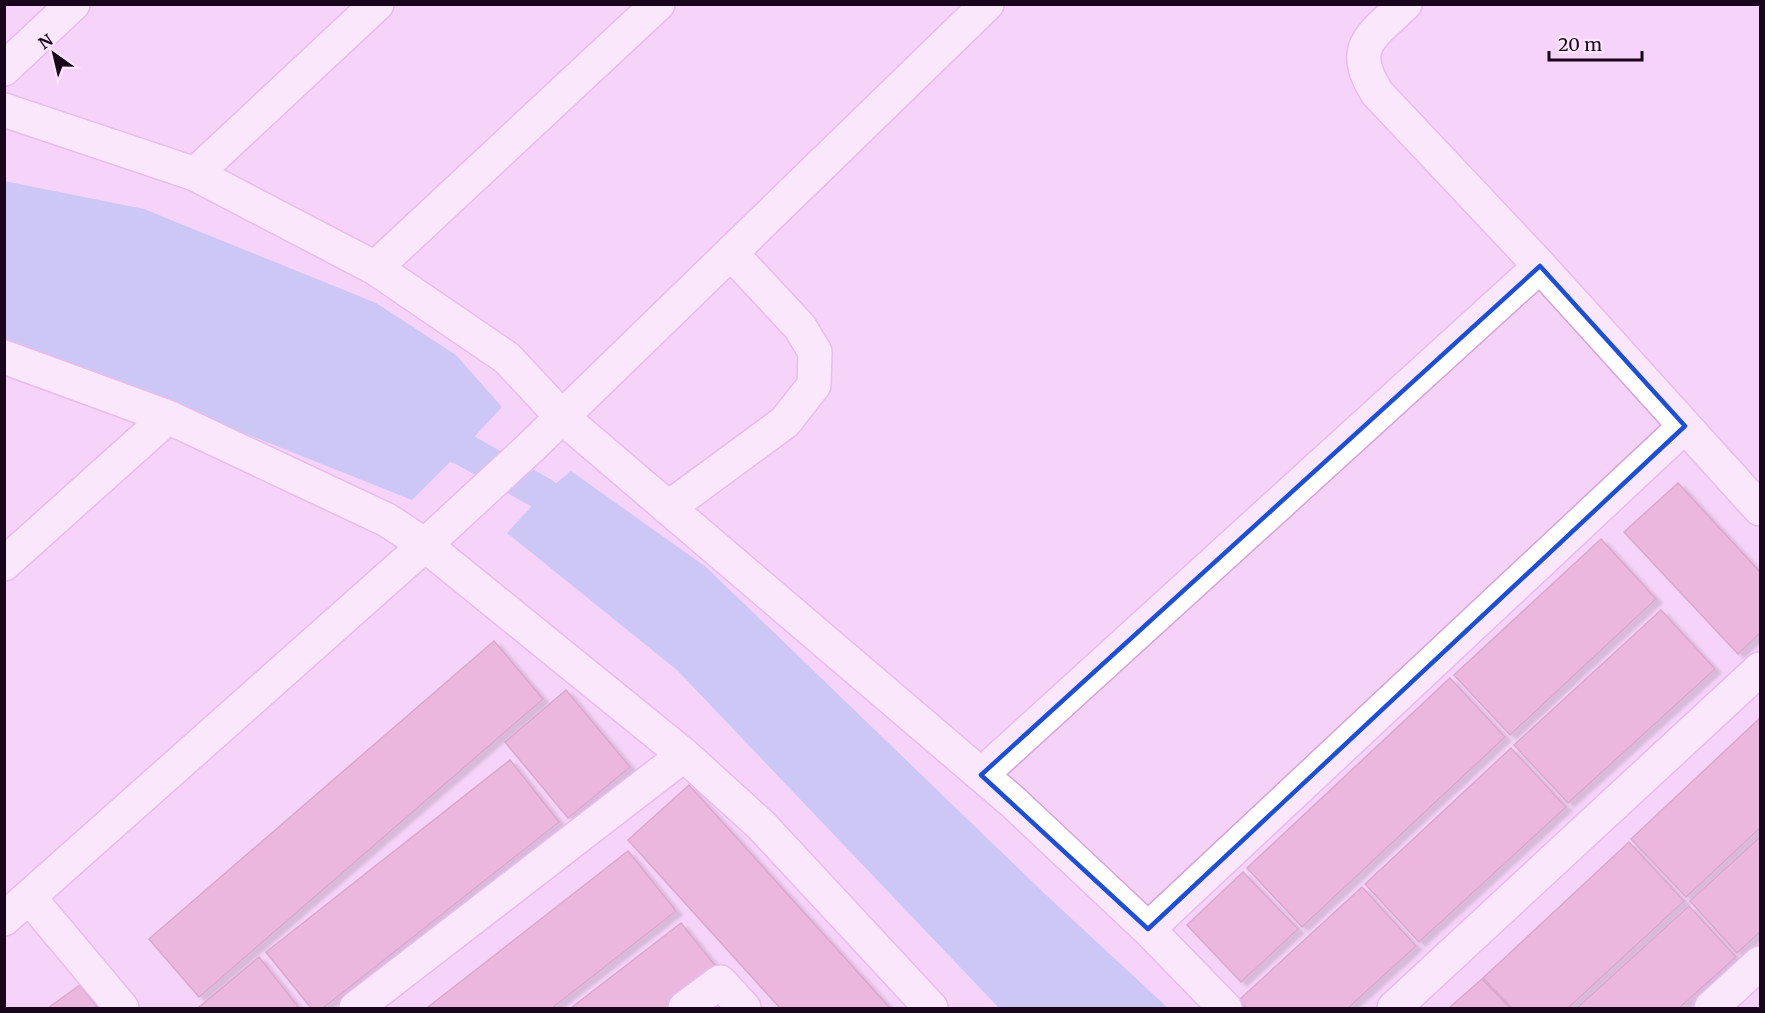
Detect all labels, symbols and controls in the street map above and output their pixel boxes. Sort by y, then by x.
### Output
north arrow [24,24,84,84]
scale bar [1549,24,1642,62]
text: N [35,30,57,53]
text: 20 m [1558,33,1602,56]

